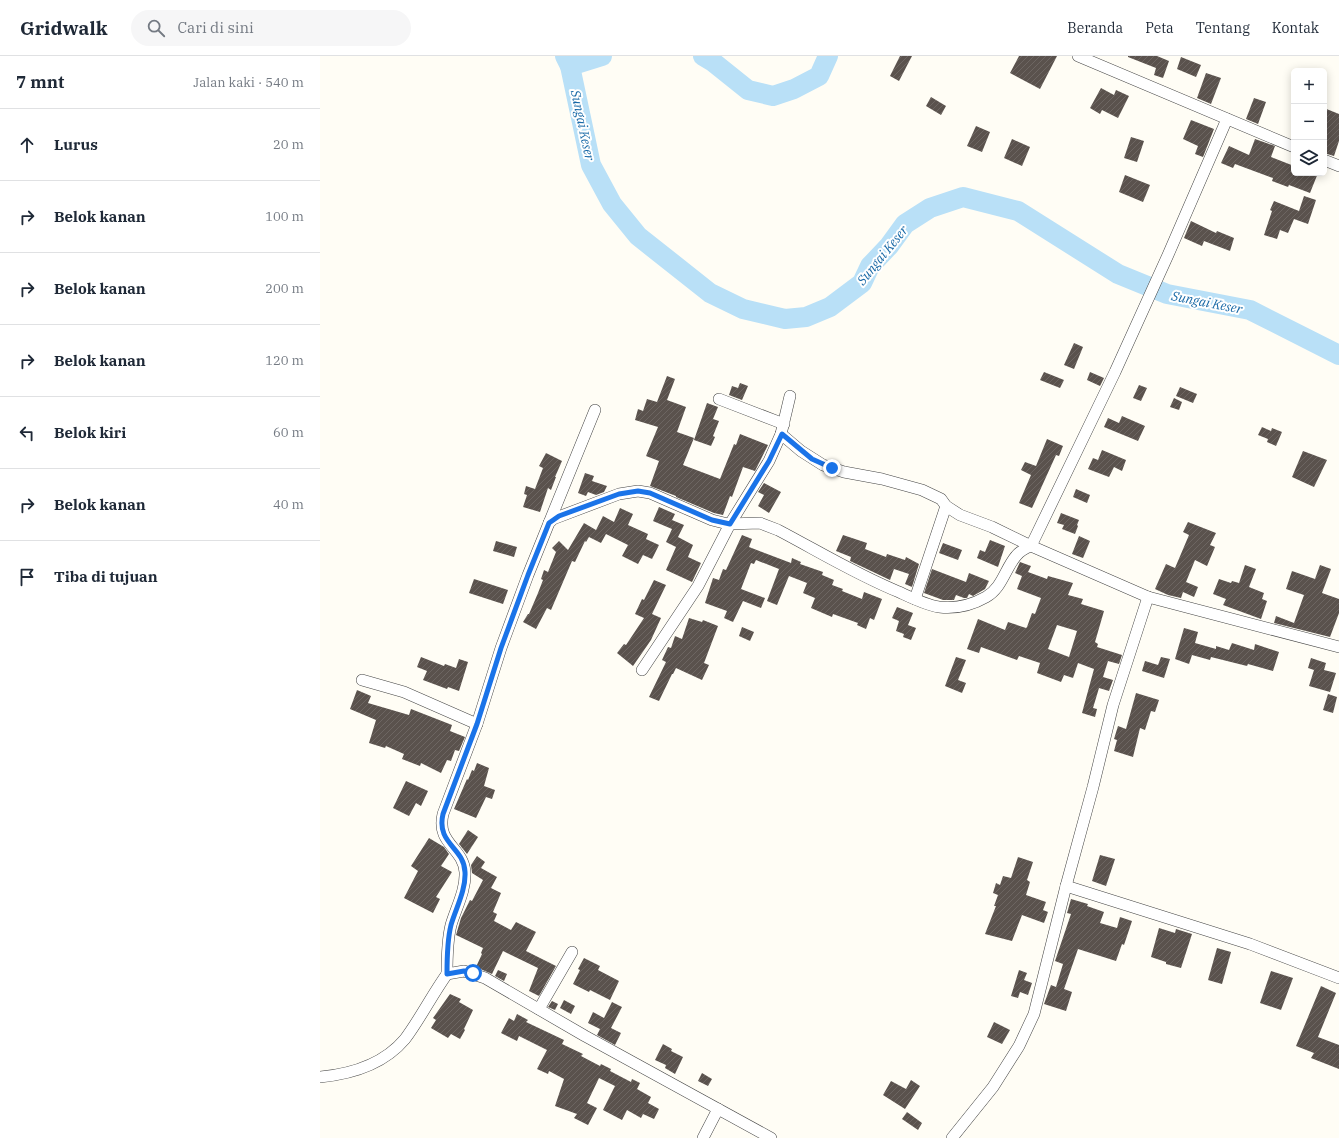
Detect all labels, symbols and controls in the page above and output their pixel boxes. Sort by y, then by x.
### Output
search box [131,10,411,46]
text: Gridwalk [20,16,107,40]
icon: search [145,17,167,39]
text: Cari di sini [177,18,254,37]
text: Beranda [1067,19,1123,37]
text: Peta [1145,19,1174,37]
text: Tentang [1196,19,1250,37]
text: Kontak [1272,19,1319,37]
map controls [1291,68,1327,176]
button: + [1291,68,1327,104]
text: 7 mnt [16,71,64,93]
text: Jalan kaki · 540 m [193,74,304,91]
water label: Sungai Keser [567,87,598,162]
button: − [1291,104,1327,140]
icon: ahead [16,134,38,156]
text: Lurus [54,135,98,154]
text: 20 m [273,136,304,153]
button: layers [1291,140,1327,176]
icon: right [16,206,38,228]
text: Belok kanan [54,207,146,226]
text: 100 m [265,208,304,225]
water label: Sungai Keser [853,222,912,289]
icon: right [16,278,38,300]
text: Belok kanan [54,279,146,298]
text: 200 m [265,280,304,297]
water label: Sungai Keser [1169,287,1244,318]
icon: right [16,350,38,372]
text: Belok kanan [54,351,146,370]
text: 120 m [265,352,304,369]
icon: left [16,422,38,444]
text: Belok kiri [54,423,126,442]
text: 60 m [273,424,304,441]
route end [823,459,841,477]
icon: right [16,494,38,516]
text: Belok kanan [54,495,146,514]
text: 40 m [273,496,304,513]
icon: arrive [16,566,38,588]
text: Tiba di tujuan [54,567,158,586]
route start [464,964,482,982]

